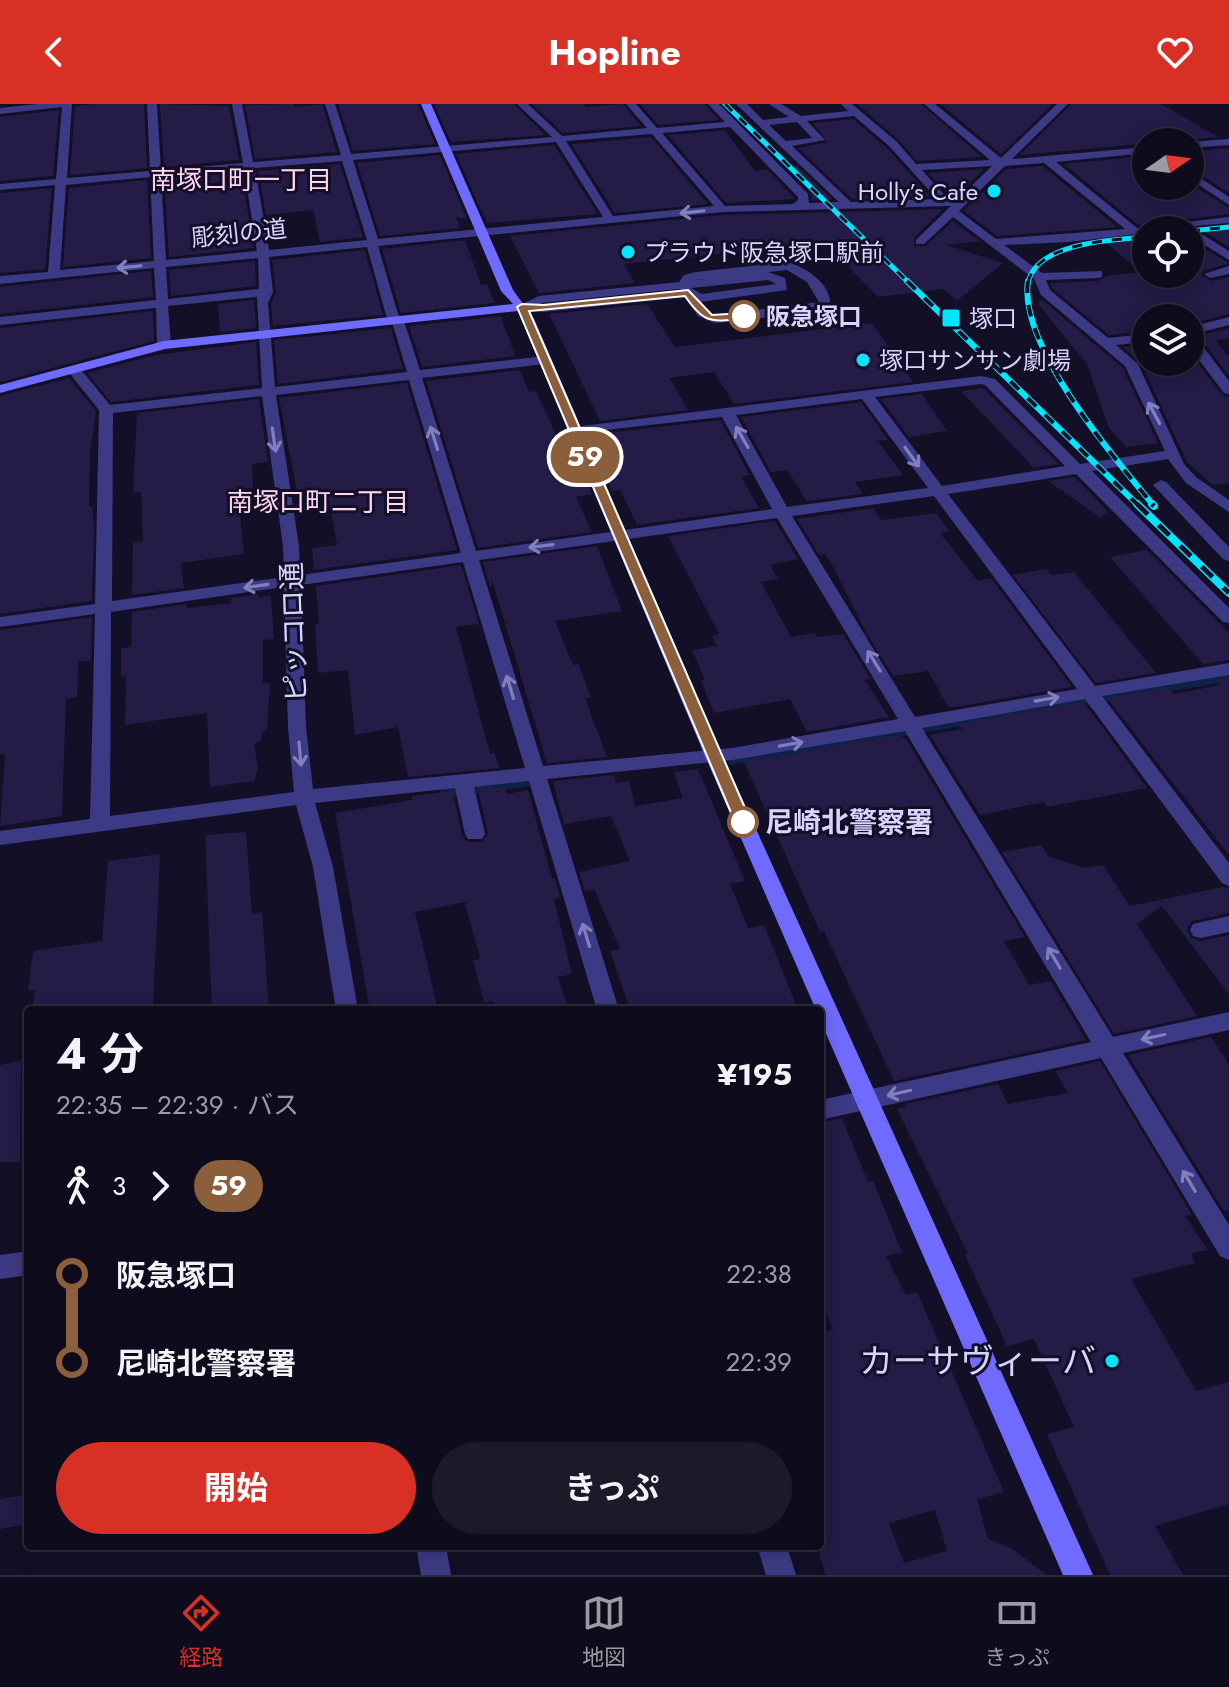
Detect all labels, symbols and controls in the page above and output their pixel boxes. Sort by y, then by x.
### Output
text: Hopline [548,26,681,78]
icon: back [32,30,76,74]
icon: heart [1153,30,1197,74]
north arrow [1132,128,1204,200]
map controls [1132,128,1204,376]
district label: 南塚口町一丁目 [150,161,332,199]
place label: Holly’s Cafe [858,174,978,209]
marker: Holly’s Cafe [985,182,1003,200]
one-way arrow [679,205,706,220]
street label: 彫刻の道 [189,211,289,255]
button: locate [1132,216,1204,288]
place label: プラウド阪急塚口駅前 [644,235,884,270]
marker: プラウド阪急塚口駅前 [619,243,637,261]
one-way arrow [116,259,143,274]
place label: 阪急塚口 [766,299,862,334]
marker: 阪急塚口 [729,301,759,331]
place label: 塚口 [969,301,1017,336]
button: layers [1132,304,1204,376]
marker: 塚口 [940,307,962,329]
place label: 塚口サンサン劇場 [879,343,1071,378]
marker: 塚口サンサン劇場 [854,351,872,369]
one-way arrow [1145,402,1161,426]
one-way arrow [266,426,281,453]
one-way arrow [426,426,440,451]
one-way arrow [734,426,750,449]
line badge: 59 [549,431,621,483]
text: 59 [567,436,603,477]
one-way arrow [904,446,920,468]
district label: 南塚口町二丁目 [227,483,409,521]
one-way arrow [529,539,554,554]
street label: ピッコロ通 [271,561,317,703]
one-way arrow [243,579,269,594]
one-way arrow [865,650,881,673]
one-way arrow [502,674,517,700]
one-way arrow [1034,691,1059,706]
one-way arrow [778,736,803,751]
one-way arrow [292,740,307,767]
place label: 尼崎北警察署 [765,802,933,843]
marker: 尼崎北警察署 [728,807,758,837]
one-way arrow [578,923,593,949]
one-way arrow [1046,947,1062,970]
text: 4 分 [56,1022,144,1086]
one-way arrow [1140,1030,1166,1045]
text: ¥195 [717,1053,792,1096]
text: 22:35 – 22:39 · バス [56,1086,299,1124]
one-way arrow [886,1086,912,1101]
icon: walk [56,1164,100,1208]
icon: forward [138,1164,182,1208]
text: 59 [210,1165,247,1206]
text: 3 [112,1167,126,1205]
one-way arrow [1180,1170,1196,1193]
text: 阪急塚口 [116,1254,236,1297]
text: 22:38 [726,1255,792,1293]
place label: カーサヴィーバ [859,1337,1096,1386]
text: 尼崎北警察署 [116,1342,296,1385]
text: 22:39 [725,1343,792,1381]
marker: カーサヴィーバ [1103,1352,1121,1370]
button: 開始 [56,1442,416,1534]
button: きっぷ [432,1442,792,1534]
tab: 経路 [179,1591,223,1673]
tab: 地図 [582,1591,626,1673]
tab: きっぷ [985,1591,1050,1673]

